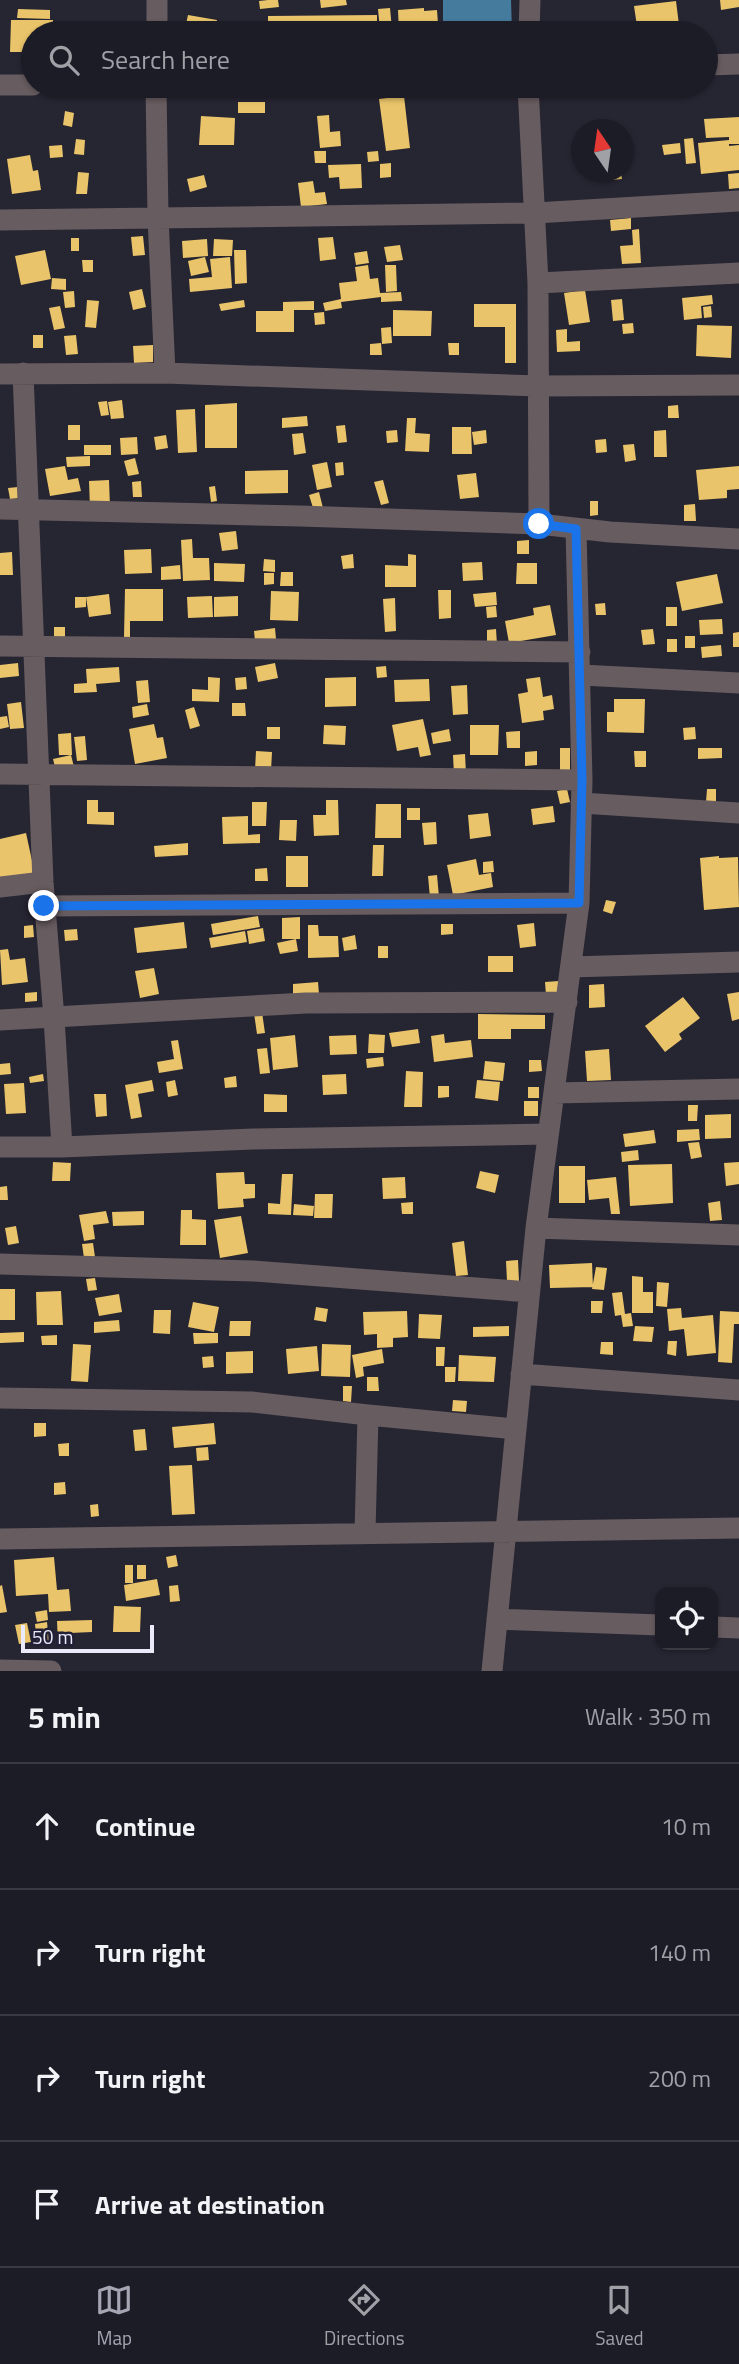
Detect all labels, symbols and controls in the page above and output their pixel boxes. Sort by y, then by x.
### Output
search box [21,21,718,98]
text: Search here [101,40,230,79]
icon: search [45,41,83,79]
north arrow [571,119,634,182]
route start [523,508,554,539]
route end [28,890,59,921]
map controls [655,1587,718,1650]
button: locate [655,1587,718,1650]
scale bar [21,1622,154,1654]
text: 50 m [32,1622,73,1651]
text: 5 min [28,1694,101,1740]
text: Walk · 350 m [585,1699,711,1734]
icon: ahead [28,1807,66,1845]
text: Continue [95,1807,195,1846]
text: 10 m [661,1809,711,1844]
icon: right [28,1933,66,1971]
text: Turn right [95,1933,206,1972]
text: 140 m [648,1935,711,1970]
icon: right [28,2059,66,2097]
text: Turn right [95,2059,206,2098]
text: 200 m [648,2061,711,2096]
icon: arrive [28,2185,66,2223]
text: Arrive at destination [95,2185,325,2224]
tab: Map [95,2281,133,2352]
tab: Directions [324,2281,405,2352]
tab: Saved [595,2281,644,2352]

